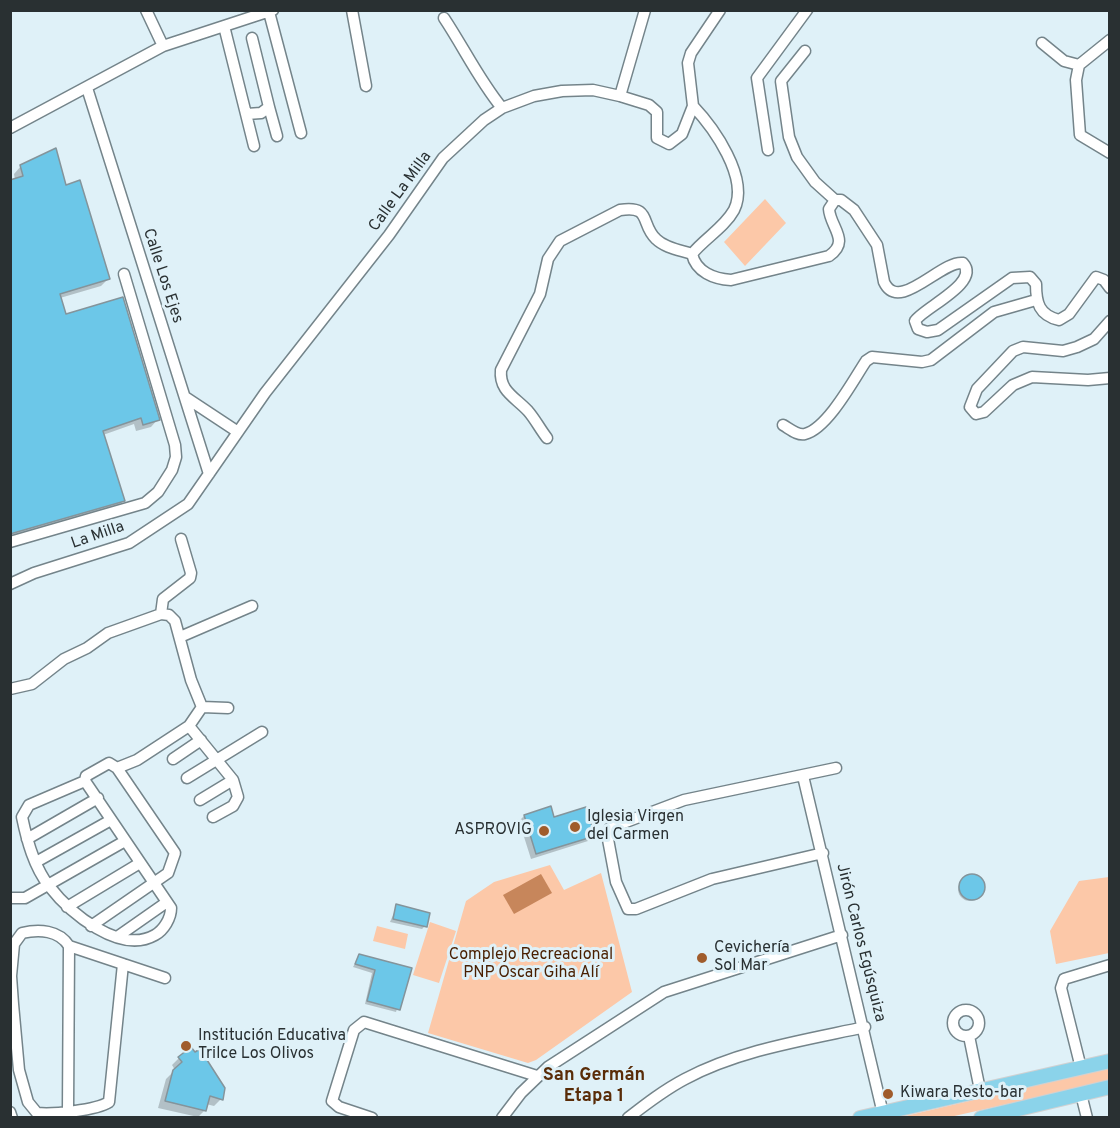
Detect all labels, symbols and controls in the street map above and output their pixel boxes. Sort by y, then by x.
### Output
street label: Calle La Milla [365,148,437,236]
street label: Calle Los Ejes [138,226,186,326]
street label: La Milla [69,518,127,554]
place label: Iglesia Virgen del Carmen [587,808,684,846]
marker: Iglesia Virgen del Carmen [568,820,582,834]
place label: ASPROVIG [454,821,532,841]
marker: ASPROVIG [537,824,551,838]
street label: Jirón Carlos Egúsquiza [831,862,889,1024]
place label: Cevichería Sol Mar [714,939,790,977]
park label: Complejo Recreacional PNP Oscar Giha Alí [449,946,613,984]
marker: Cevichería Sol Mar [695,951,709,965]
place label: Institución Educativa Trilce Los Olivos [198,1027,346,1065]
marker: Institución Educativa Trilce Los Olivos [179,1039,193,1053]
district label: San Germán Etapa 1 [543,1065,645,1108]
place label: Kiwara Resto-bar [900,1084,1024,1104]
marker: Kiwara Resto-bar [881,1087,895,1101]

